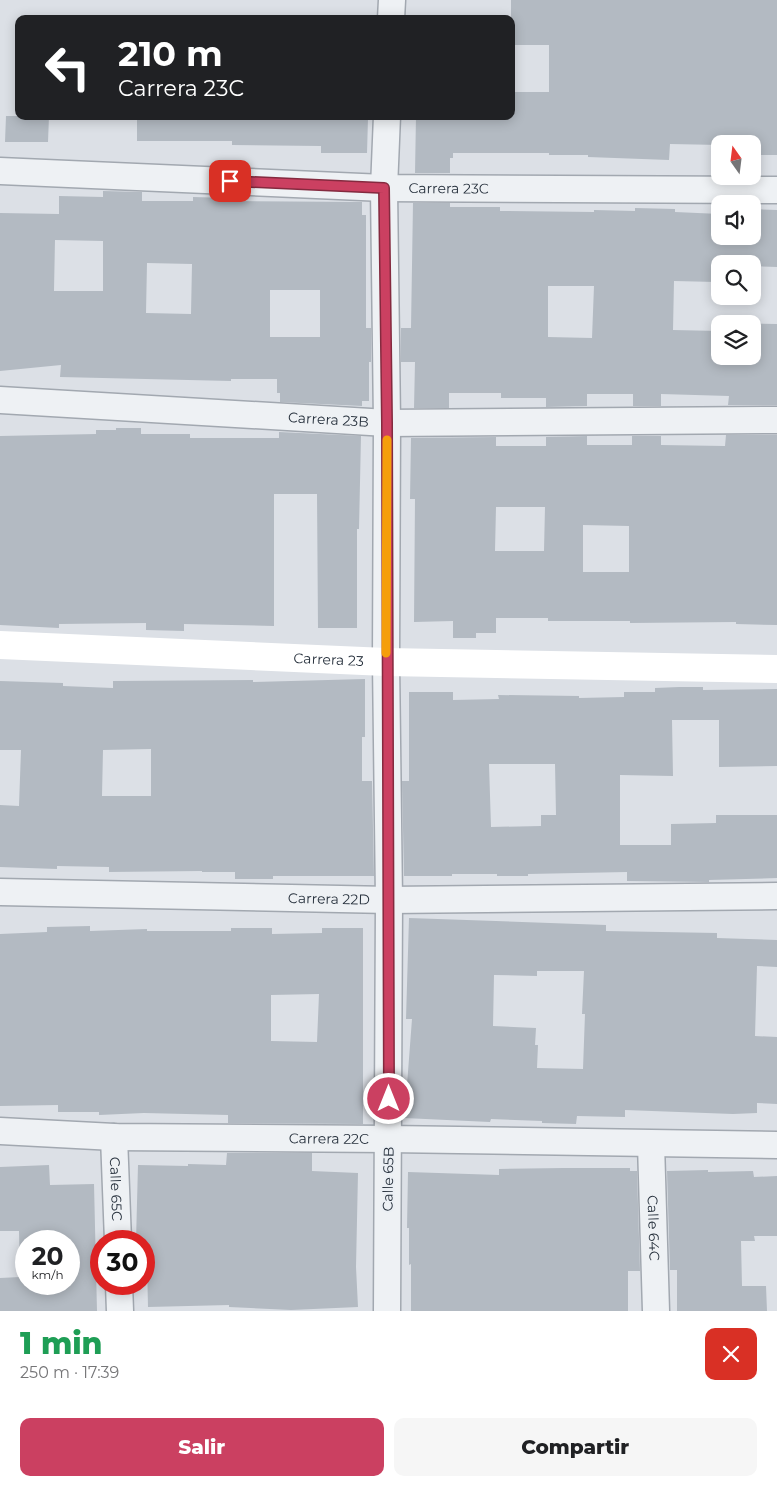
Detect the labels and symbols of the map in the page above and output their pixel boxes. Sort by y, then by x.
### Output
north arrow [711,135,761,185]
pin [209,160,251,202]
street label: Carrera 23C [408,179,489,198]
street label: Carrera 23B [287,408,369,431]
street label: Carrera 23 [293,649,364,670]
street label: Carrera 22D [288,889,370,909]
position arrow [362,1072,414,1124]
street label: Carrera 22C [289,1129,369,1148]
street label: Calle 65B [378,1146,398,1212]
street label: Calle 65C [106,1157,126,1221]
street label: Calle 64C [644,1195,663,1261]
speed limit sign: 30 [90,1230,155,1295]

